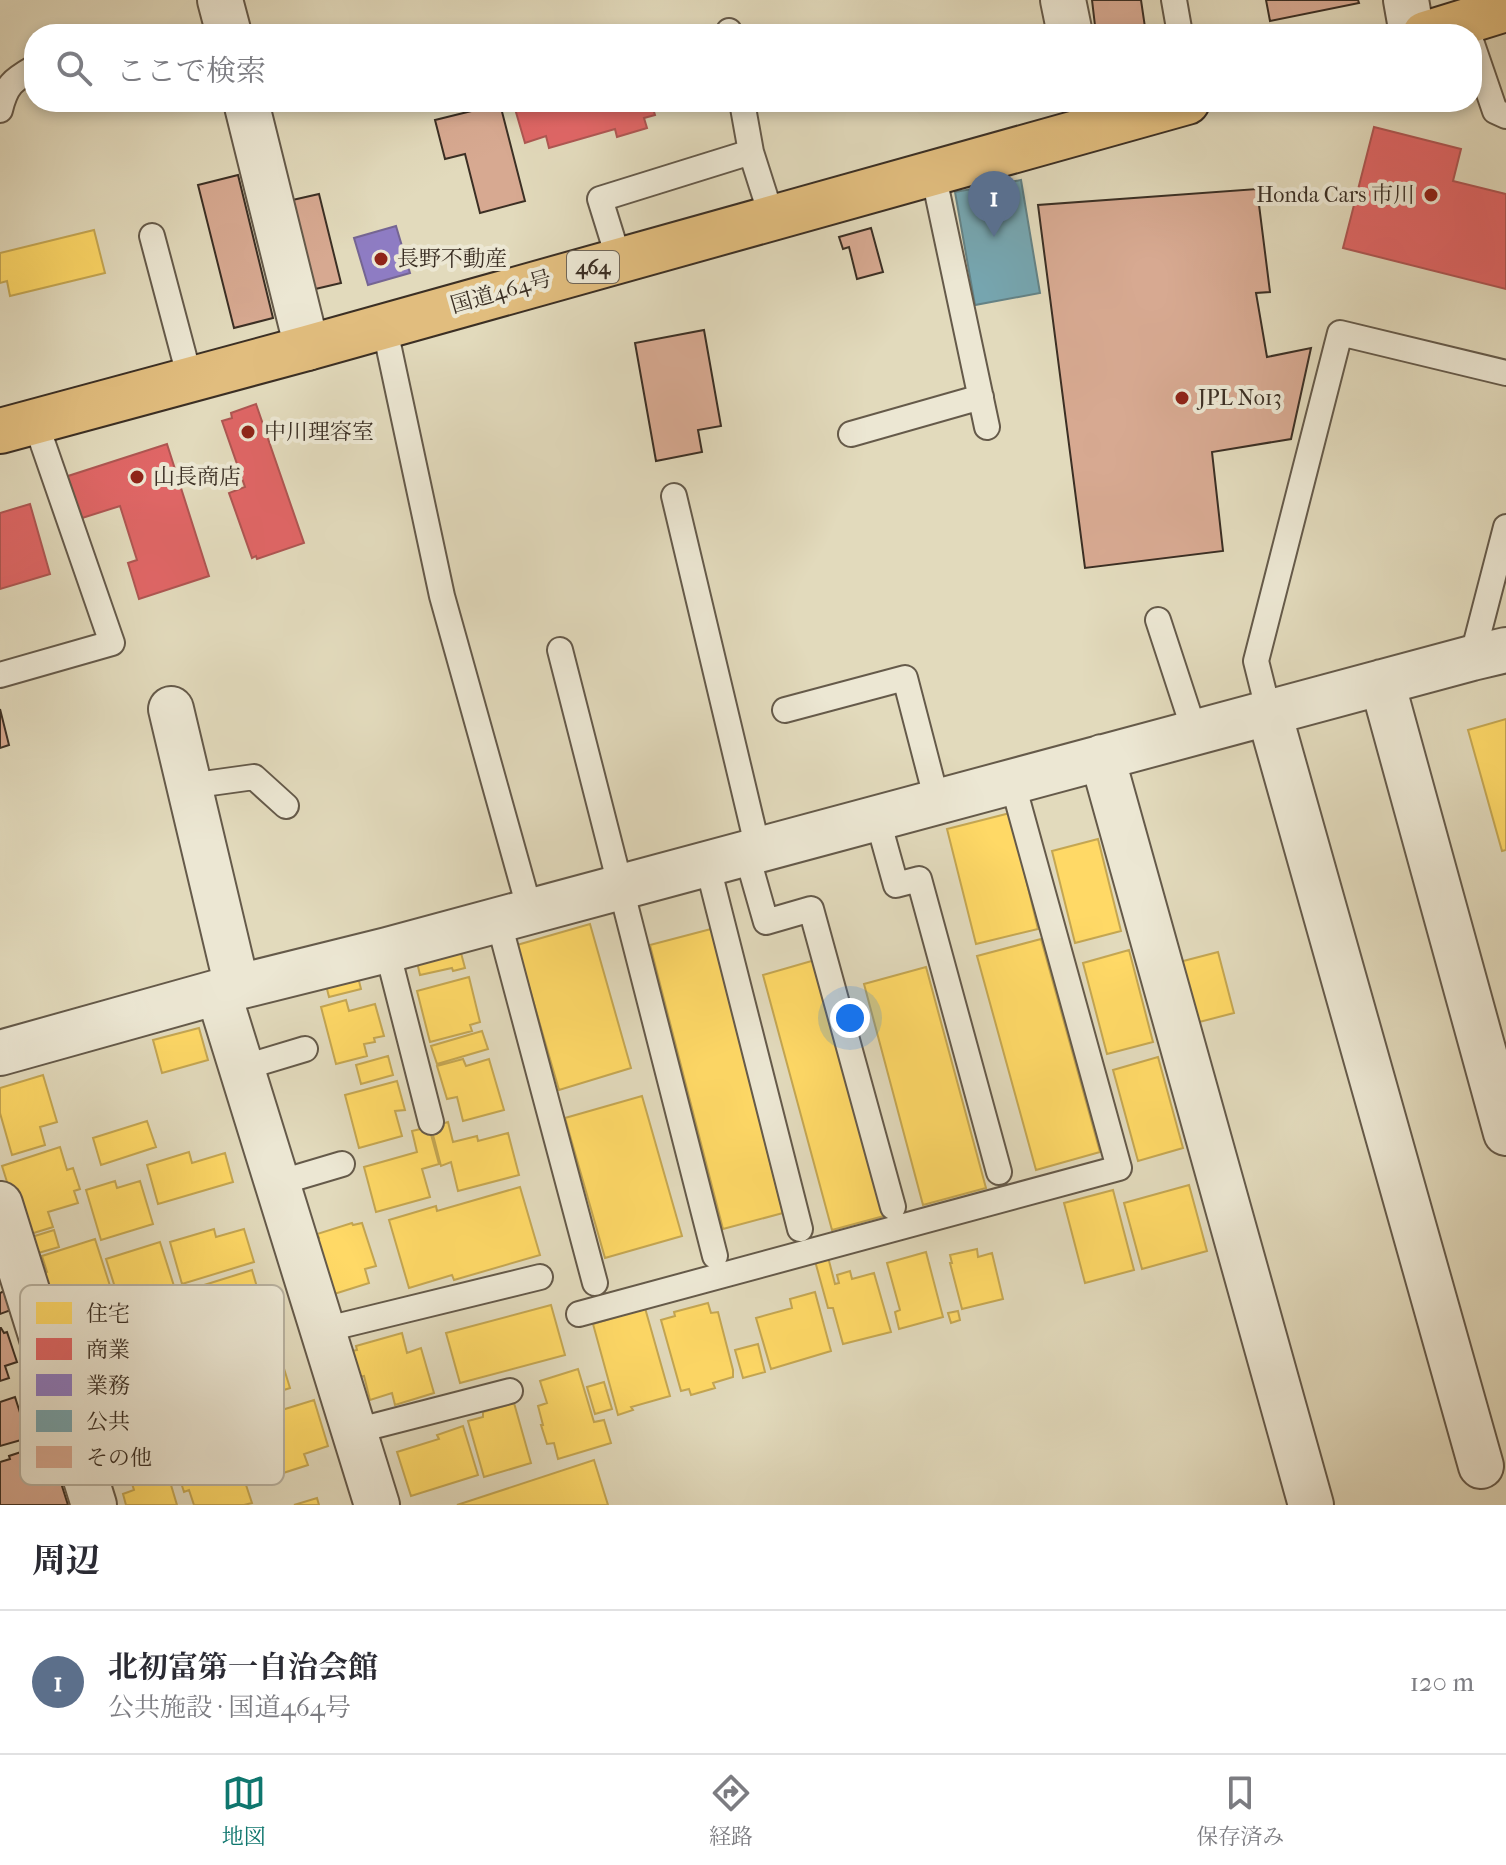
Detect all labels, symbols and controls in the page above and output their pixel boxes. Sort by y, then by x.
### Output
search box [24,24,1482,112]
icon: search [52,46,96,90]
text: ここで検索 [116,54,266,89]
pin: 1 [968,171,1020,237]
place label: Honda Cars 市川 [1256,182,1415,208]
marker: Honda Cars 市川 [1422,186,1440,204]
place label: 長野不動産 [397,246,507,272]
marker: 長野不動産 [372,250,390,268]
road number: 464 [567,251,619,283]
street label: 国道464号 [448,265,554,319]
place label: JPL No13 [1196,385,1282,411]
marker: JPL No13 [1173,389,1191,407]
place label: 中川理容室 [264,419,374,445]
marker: 中川理容室 [239,423,257,441]
place label: 山長商店 [153,464,241,490]
marker: 山長商店 [128,468,146,486]
your location [830,998,870,1038]
legend [20,1285,284,1485]
text: 住宅 [86,1301,130,1327]
text: 商業 [86,1337,130,1363]
text: 業務 [86,1373,130,1399]
text: 公共 [86,1409,130,1435]
text: その他 [86,1445,152,1471]
text: 周辺 [32,1541,100,1581]
text: 北初富第一自治会館 [108,1650,378,1685]
text: 1 [53,1667,63,1698]
text: 120 m [1410,1667,1474,1698]
text: 公共施設 · 国道464号 [108,1692,351,1723]
tab: 地図 [222,1771,266,1850]
tab: 経路 [709,1771,753,1850]
tab: 保存済み [1196,1771,1284,1850]

